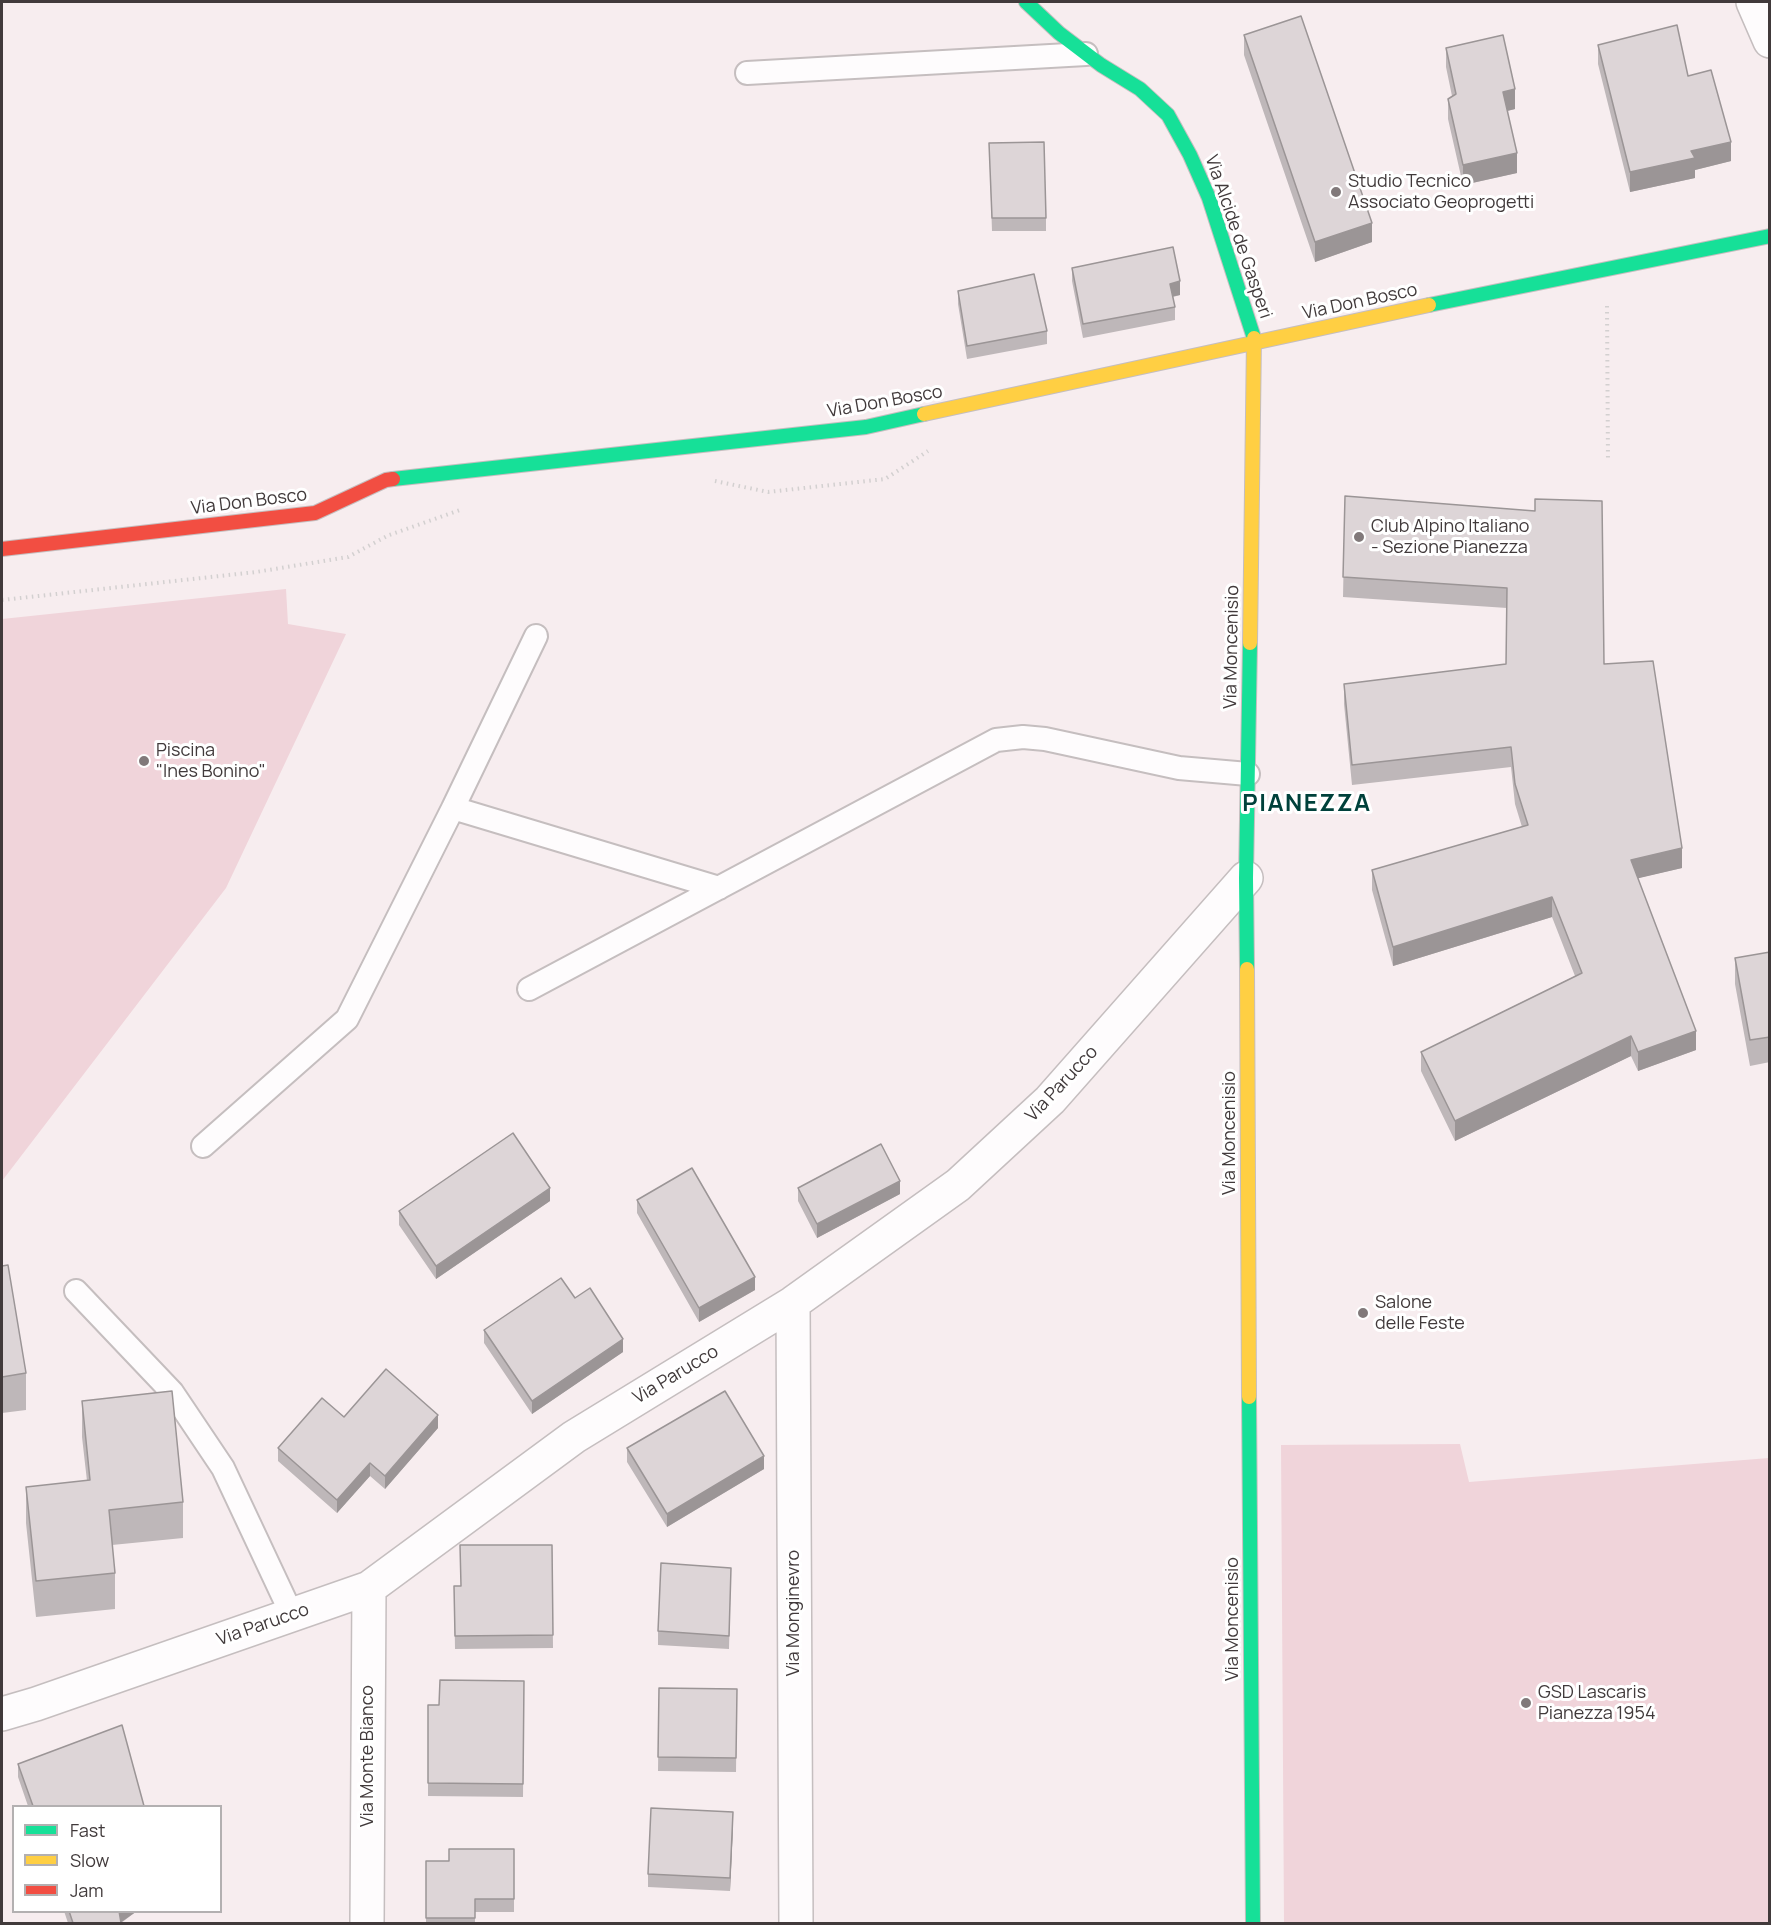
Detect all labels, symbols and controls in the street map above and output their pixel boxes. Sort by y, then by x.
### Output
street label: Via Alcide de Gasperi [1200,152,1276,322]
place label: Studio Tecnico Associato Geoprogetti [1348,171,1534,213]
marker: Studio Tecnico Associato Geoprogetti [1329,185,1343,199]
street label: Via Don Bosco [1301,279,1419,325]
street label: Via Don Bosco [826,381,944,423]
street label: Via Don Bosco [190,484,308,520]
place label: Club Alpino Italiano - Sezione Pianezza [1371,516,1529,558]
marker: Club Alpino Italiano - Sezione Pianezza [1352,530,1366,544]
street label: Via Moncenisio [1220,585,1244,709]
place label: Piscina "Ines Bonino" [156,740,266,783]
marker: Piscina "Ines Bonino" [137,754,151,768]
district label: PIANEZZA [1242,790,1372,818]
street label: Via Parucco [1021,1042,1103,1126]
street label: Via Moncenisio [1219,1071,1241,1195]
place label: Salone delle Feste [1375,1292,1465,1334]
marker: Salone delle Feste [1356,1306,1370,1320]
street label: Via Parucco [629,1341,723,1409]
street label: Via Monginevro [783,1550,805,1676]
street label: Via Moncenisio [1222,1557,1244,1681]
street label: Via Parucco [214,1599,312,1651]
place label: GSD Lascaris Pianezza 1954 [1538,1682,1656,1724]
street label: Via Monte Bianco [357,1685,379,1827]
marker: GSD Lascaris Pianezza 1954 [1519,1696,1533,1710]
legend [12,1805,222,1913]
text: Fast [70,1818,105,1842]
text: Slow [70,1848,109,1872]
text: Jam [70,1878,104,1902]

